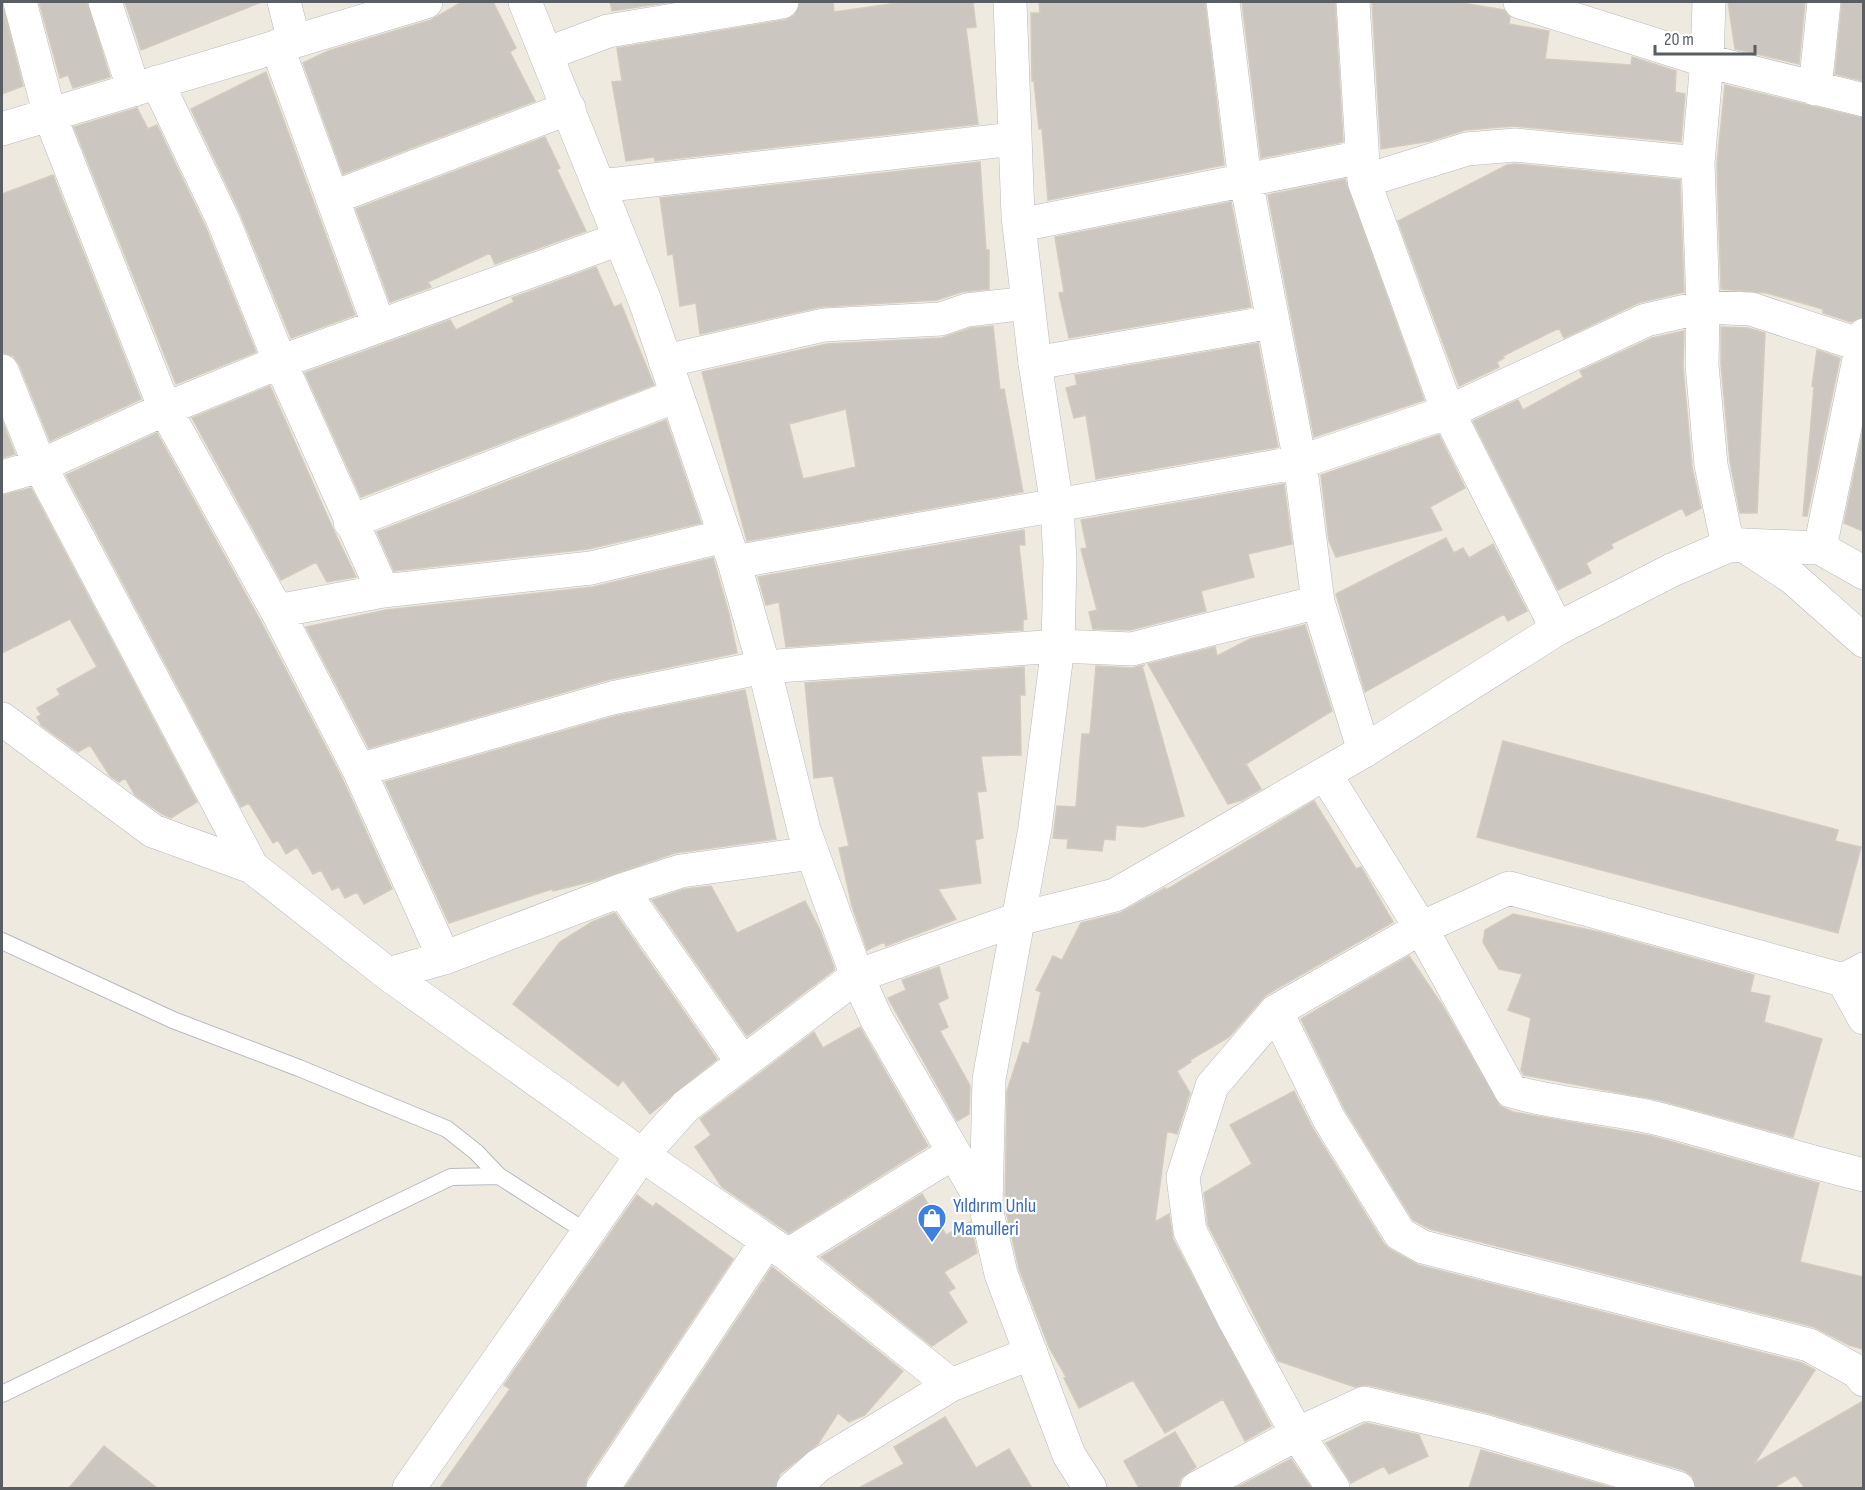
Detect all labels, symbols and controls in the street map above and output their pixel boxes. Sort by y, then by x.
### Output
scale bar [1655,18,1756,56]
text: 20 m [1664,29,1694,50]
place label: Yıldırım Unlu Mamulleri [953,1194,1036,1241]
shop icon: Yıldırım Unlu Mamulleri [916,1202,948,1244]

